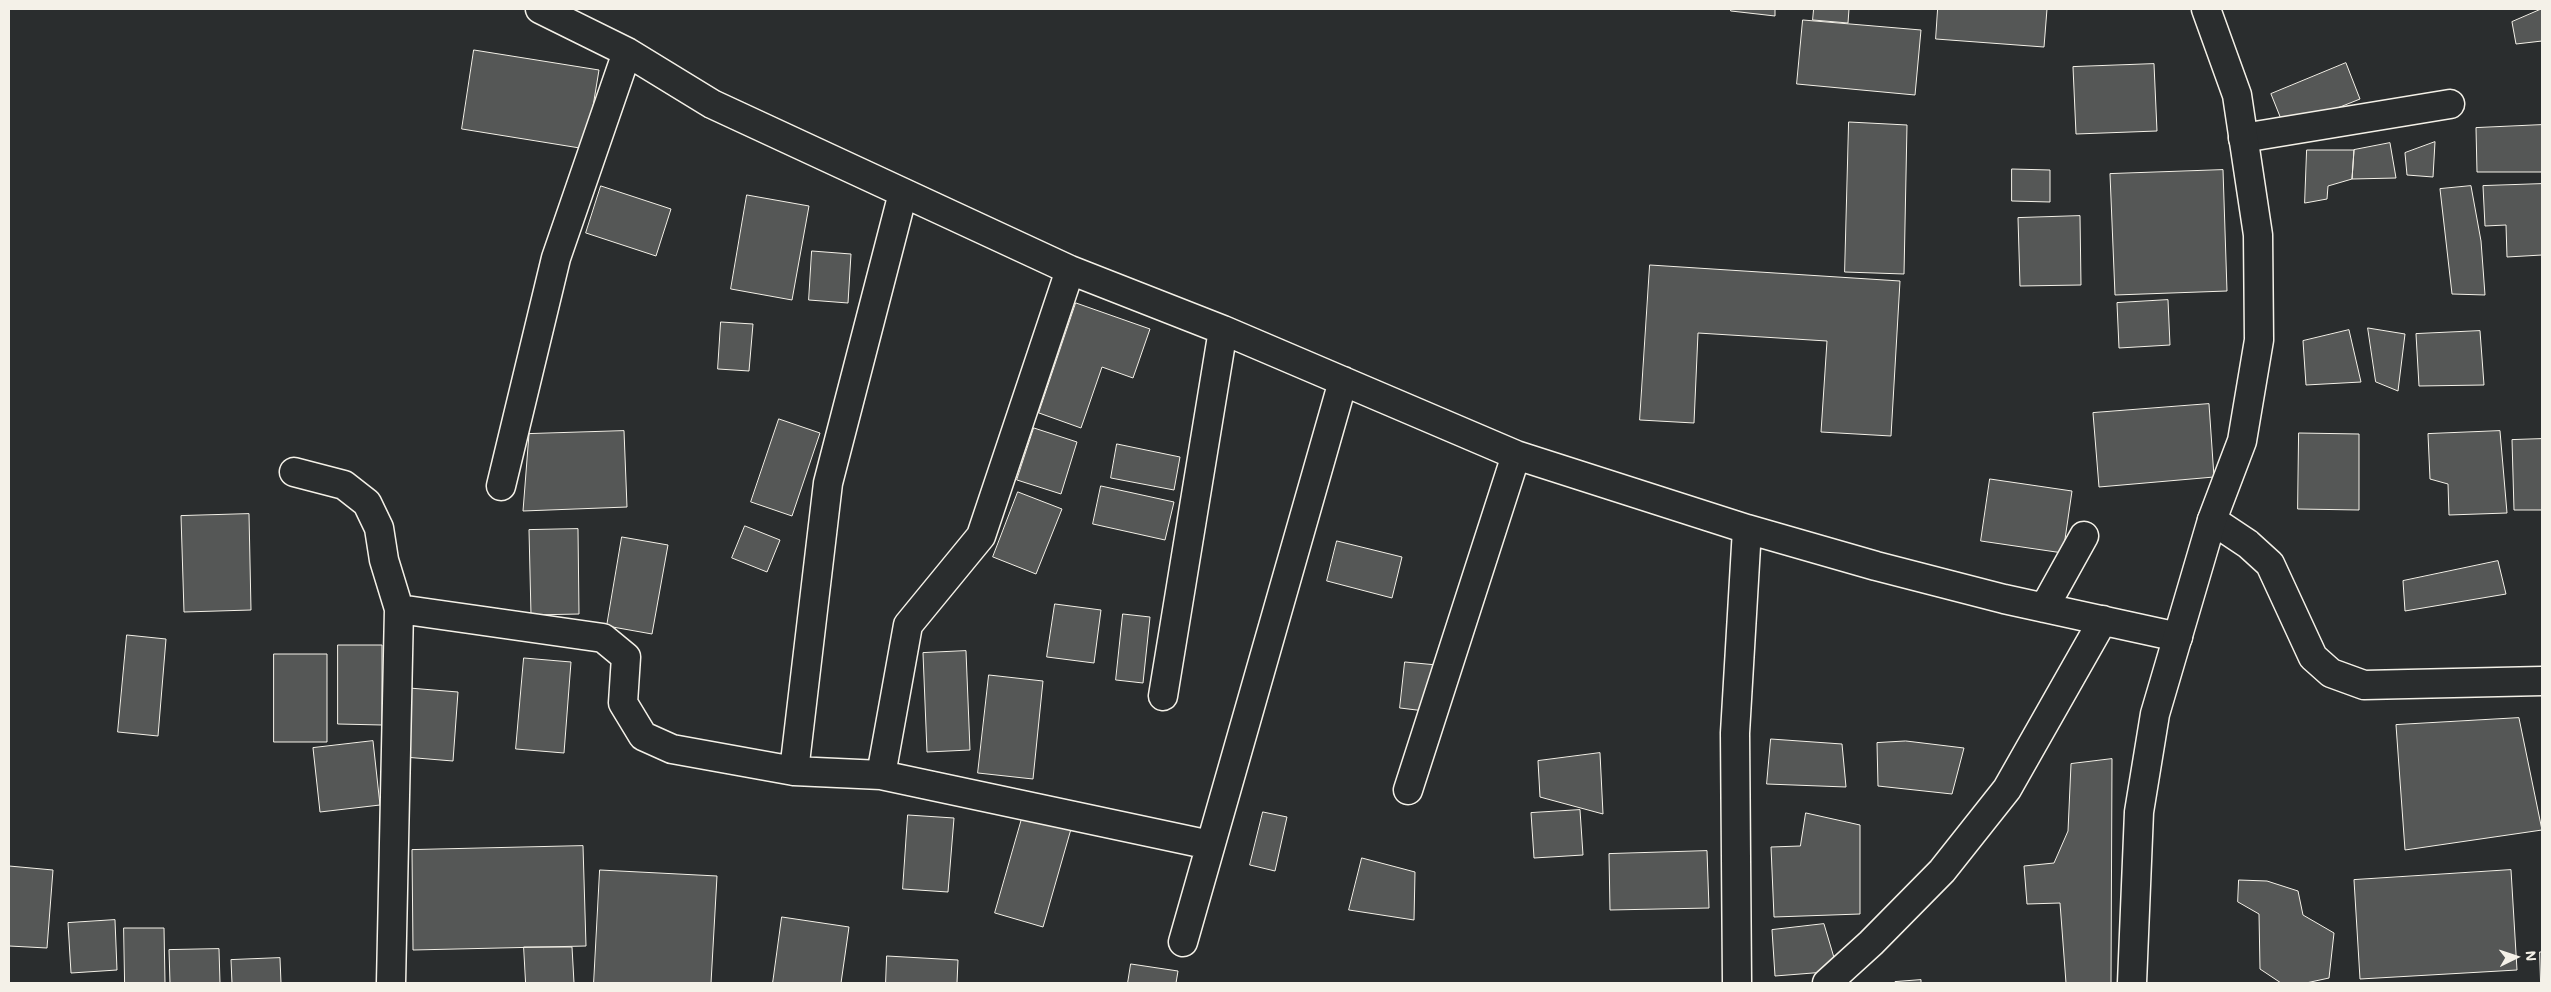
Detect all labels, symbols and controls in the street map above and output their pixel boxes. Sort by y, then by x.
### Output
north arrow [2491,932,2541,982]
text: N [2522,950,2541,962]

